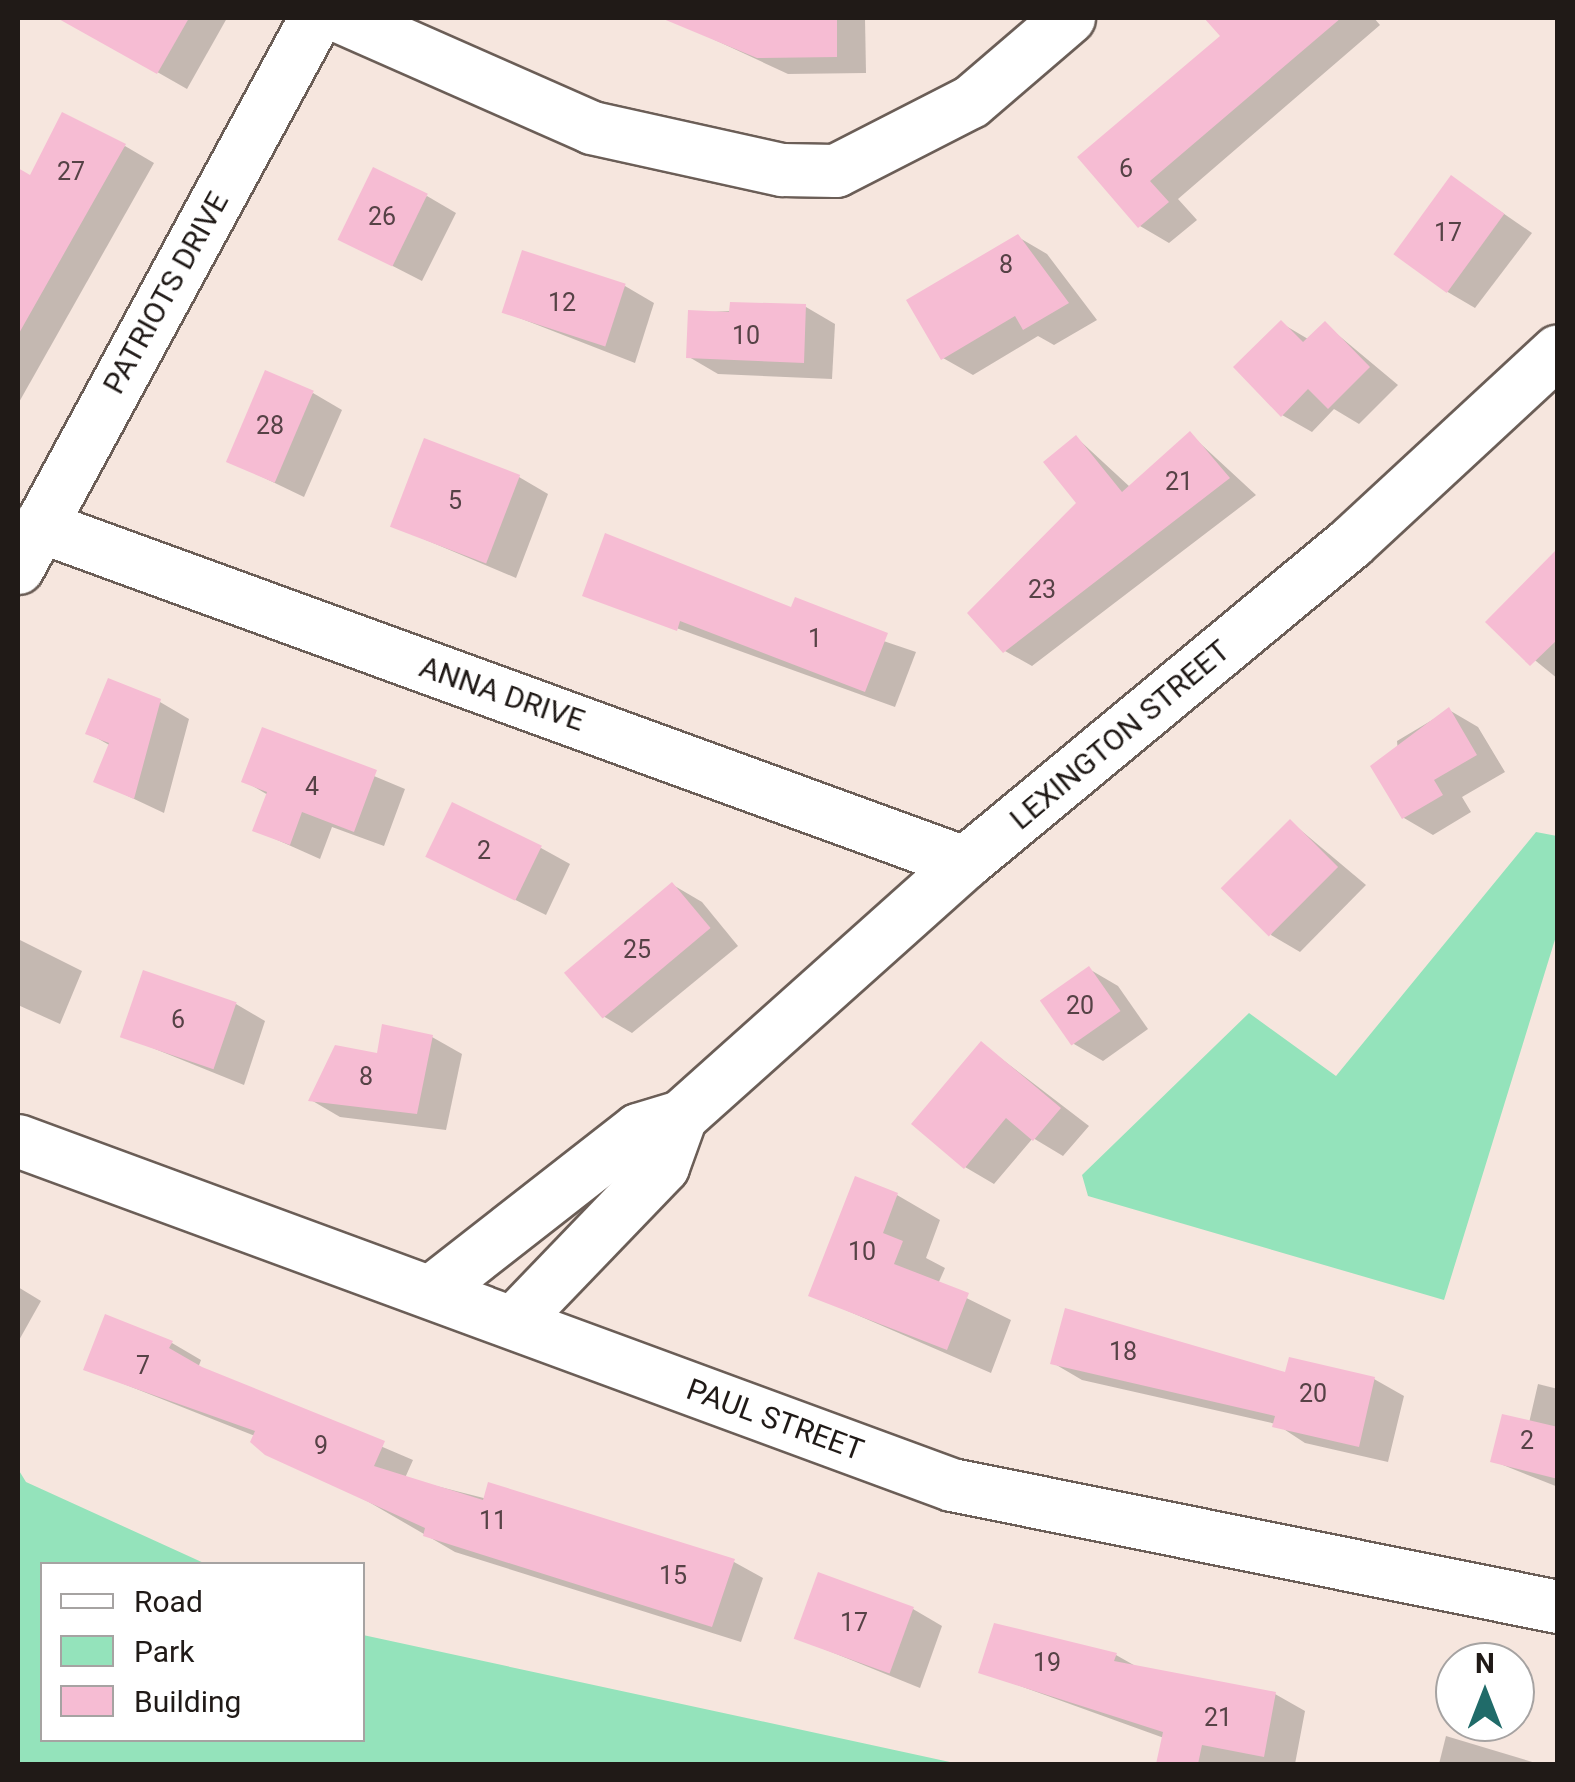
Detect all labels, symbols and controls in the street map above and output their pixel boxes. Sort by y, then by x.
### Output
house number: 6 [1119,154,1133,184]
house number: 27 [57,157,85,187]
street label: PATRIOTS DRIVE [96,186,236,400]
house number: 26 [368,202,396,232]
house number: 17 [1434,218,1462,248]
house number: 8 [999,250,1013,280]
house number: 12 [548,288,576,318]
house number: 10 [732,321,760,351]
house number: 28 [256,411,284,441]
house number: 21 [1165,467,1193,497]
house number: 5 [448,486,462,516]
house number: 23 [1028,575,1056,605]
house number: 1 [808,624,822,654]
street label: LEXINGTON STREET [1003,633,1237,837]
street label: ANNA DRIVE [415,649,589,739]
house number: 4 [305,772,319,802]
house number: 2 [477,836,491,866]
house number: 25 [623,935,651,965]
house number: 20 [1066,991,1094,1021]
house number: 6 [171,1005,185,1035]
house number: 8 [359,1062,373,1092]
house number: 10 [848,1237,876,1267]
house number: 18 [1109,1337,1137,1367]
house number: 7 [136,1351,150,1381]
street label: PAUL STREET [682,1371,868,1469]
house number: 20 [1299,1379,1327,1409]
house number: 2 [1520,1426,1534,1456]
house number: 9 [314,1431,328,1461]
house number: 11 [479,1506,507,1536]
house number: 15 [659,1561,687,1591]
legend [40,1562,365,1742]
text: Road [134,1584,203,1619]
house number: 17 [840,1608,868,1638]
text: Park [134,1634,194,1669]
north arrow [1435,1642,1535,1742]
text: N [1475,1647,1495,1680]
house number: 19 [1033,1648,1061,1678]
text: Building [134,1684,241,1719]
house number: 21 [1204,1703,1232,1733]

